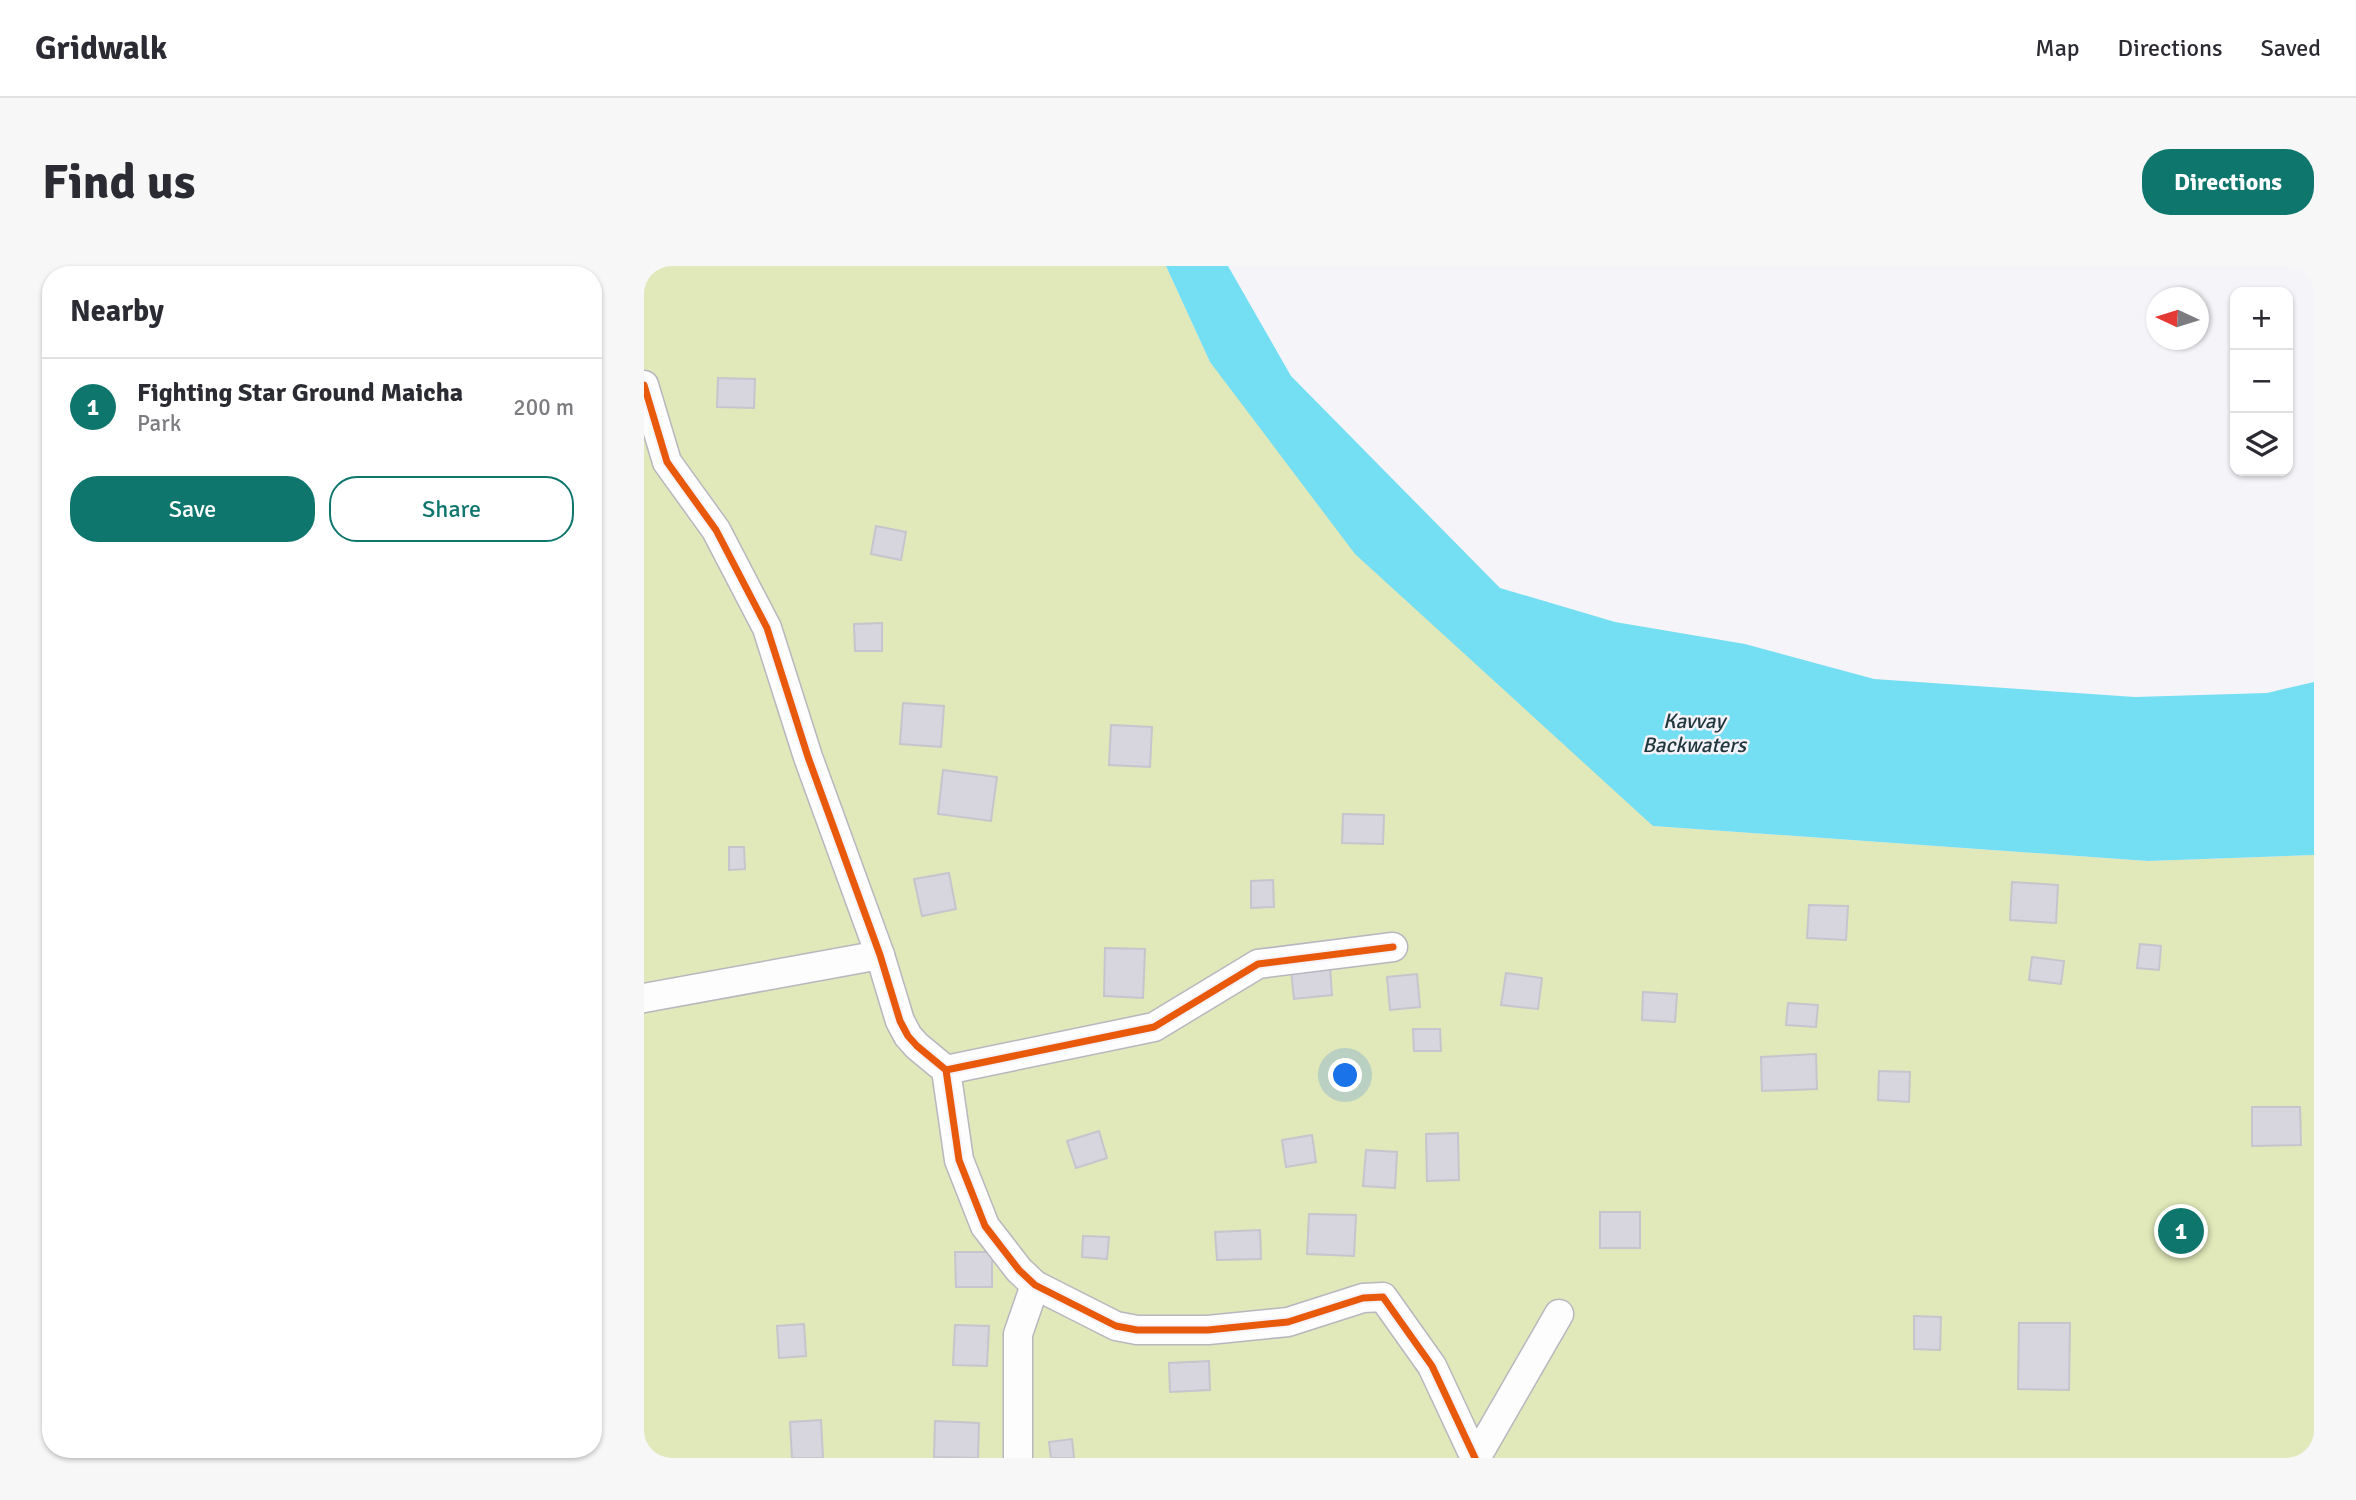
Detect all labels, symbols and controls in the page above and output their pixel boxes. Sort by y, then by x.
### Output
text: Gridwalk [35,28,167,69]
text: Map [2035,33,2080,63]
text: Directions [2118,33,2223,63]
text: Saved [2261,33,2321,63]
button: Directions [2142,149,2314,215]
text: Find us [42,152,195,212]
north arrow [2146,287,2209,350]
map controls [2230,287,2293,476]
button: + [2230,287,2293,350]
text: Nearby [70,293,164,330]
button: − [2230,350,2293,413]
text: Fighting Star Ground Maicha [137,377,463,409]
text: 1 [87,393,99,422]
text: 200 m [513,393,574,422]
text: Park [137,409,181,438]
button: layers [2230,413,2293,476]
button: Save [70,476,315,542]
button: Share [329,476,574,542]
water label: Kavvay Backwaters [1642,708,1748,758]
your location [1328,1058,1362,1092]
pin: 1 [2158,1205,2204,1257]

